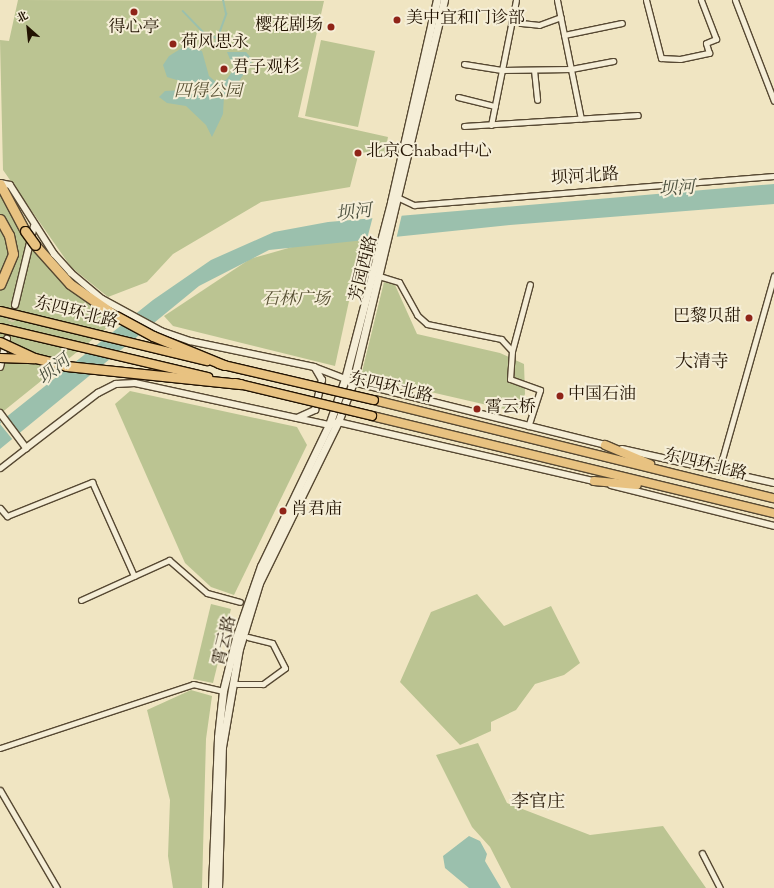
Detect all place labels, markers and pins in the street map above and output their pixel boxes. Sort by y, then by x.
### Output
marker: 得心亭 [129,7,139,17]
place label: 美中宜和门诊部 [406,10,525,30]
marker: 美中宜和门诊部 [391,14,403,26]
place label: 樱花剧场 [255,17,323,37]
place label: 得心亭 [109,19,159,39]
marker: 樱花剧场 [326,22,336,32]
place label: 荷风思永 [181,34,249,54]
marker: 荷风思永 [168,39,178,49]
place label: 君子观杉 [232,59,300,79]
marker: 君子观杉 [219,64,229,74]
place label: 北京Chabad中心 [366,143,492,163]
marker: 北京Chabad中心 [353,148,363,158]
place label: 巴黎贝甜 [673,308,741,328]
marker: 巴黎贝甜 [744,313,754,323]
place label: 中国石油 [568,386,636,406]
marker: 中国石油 [555,391,565,401]
place label: 霄云桥 [485,399,536,419]
marker: 霄云桥 [472,404,482,414]
place label: 肖君庙 [291,501,342,521]
marker: 肖君庙 [278,506,288,516]

